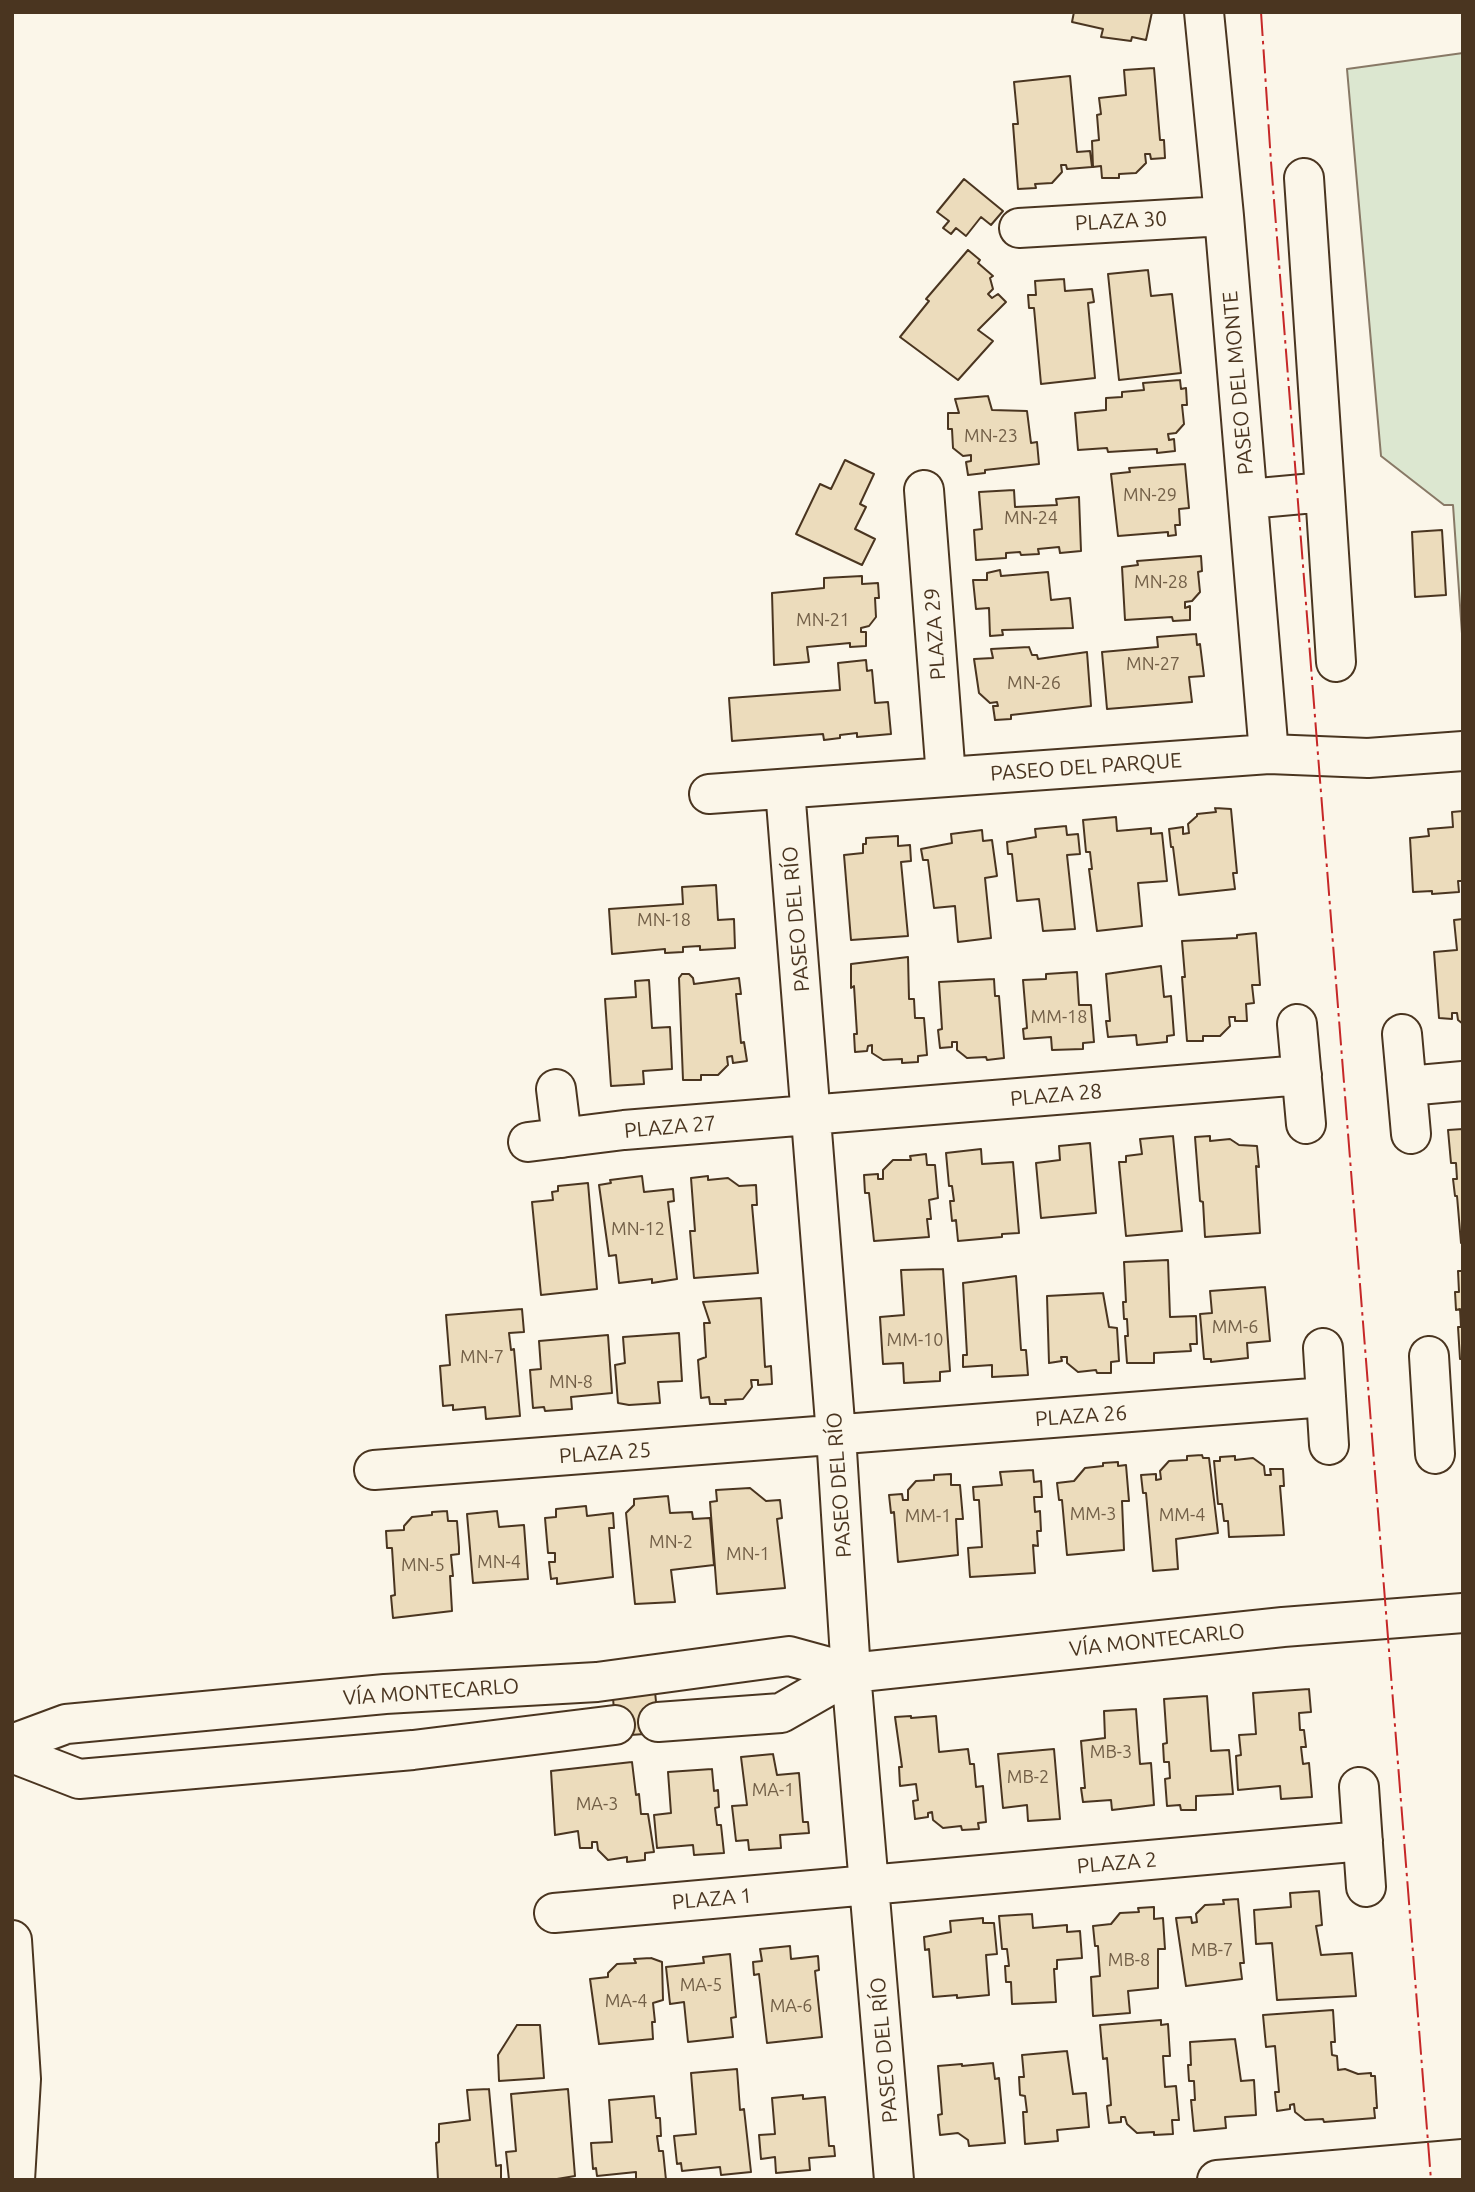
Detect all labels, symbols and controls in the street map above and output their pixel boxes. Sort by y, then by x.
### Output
street label: PLAZA 30 [1074,206,1168,236]
street label: PASEO DEL MONTE [1217,290,1259,476]
house number: MN-23 [964,425,1018,447]
house number: MN-29 [1123,484,1177,506]
house number: MN-24 [1004,507,1058,529]
house number: MN-28 [1134,571,1188,593]
street label: PLAZA 29 [919,587,951,681]
house number: MN-21 [796,609,850,631]
house number: MN-27 [1126,653,1180,675]
house number: MN-26 [1007,672,1061,694]
street label: PASEO DEL PARQUE [989,748,1183,786]
street label: PASEO DEL RÍO [777,845,815,993]
house number: MN-18 [637,909,691,931]
house number: MM-18 [1031,1006,1087,1028]
street label: PLAZA 28 [1009,1078,1103,1112]
street label: PLAZA 27 [623,1110,717,1144]
house number: MN-12 [611,1218,665,1240]
house number: MM-6 [1212,1316,1258,1338]
house number: MM-10 [887,1329,943,1351]
house number: MN-7 [460,1346,504,1368]
house number: MN-8 [549,1371,593,1393]
street label: PLAZA 26 [1034,1400,1128,1432]
street label: PASEO DEL RÍO [821,1411,857,1559]
street label: PLAZA 25 [558,1437,652,1469]
house number: MM-3 [1070,1503,1116,1525]
house number: MM-4 [1159,1504,1205,1526]
house number: MM-1 [905,1505,951,1527]
house number: MN-2 [649,1531,693,1553]
house number: MN-1 [726,1543,770,1565]
house number: MN-4 [477,1551,521,1573]
house number: MN-5 [401,1554,445,1576]
street label: VÍA MONTECARLO [1068,1618,1246,1662]
street label: VÍA MONTECARLO [342,1673,520,1711]
house number: MB-3 [1090,1741,1132,1763]
house number: MB-2 [1007,1766,1049,1788]
house number: MA-1 [752,1779,794,1801]
house number: MA-3 [576,1793,618,1815]
street label: PLAZA 2 [1076,1847,1158,1879]
street label: PLAZA 1 [671,1883,753,1915]
house number: MB-7 [1191,1939,1233,1961]
house number: MB-8 [1108,1949,1150,1971]
house number: MA-5 [680,1974,722,1996]
street label: PASEO DEL RÍO [865,1976,903,2124]
house number: MA-4 [605,1990,647,2012]
house number: MA-6 [770,1995,812,2017]

